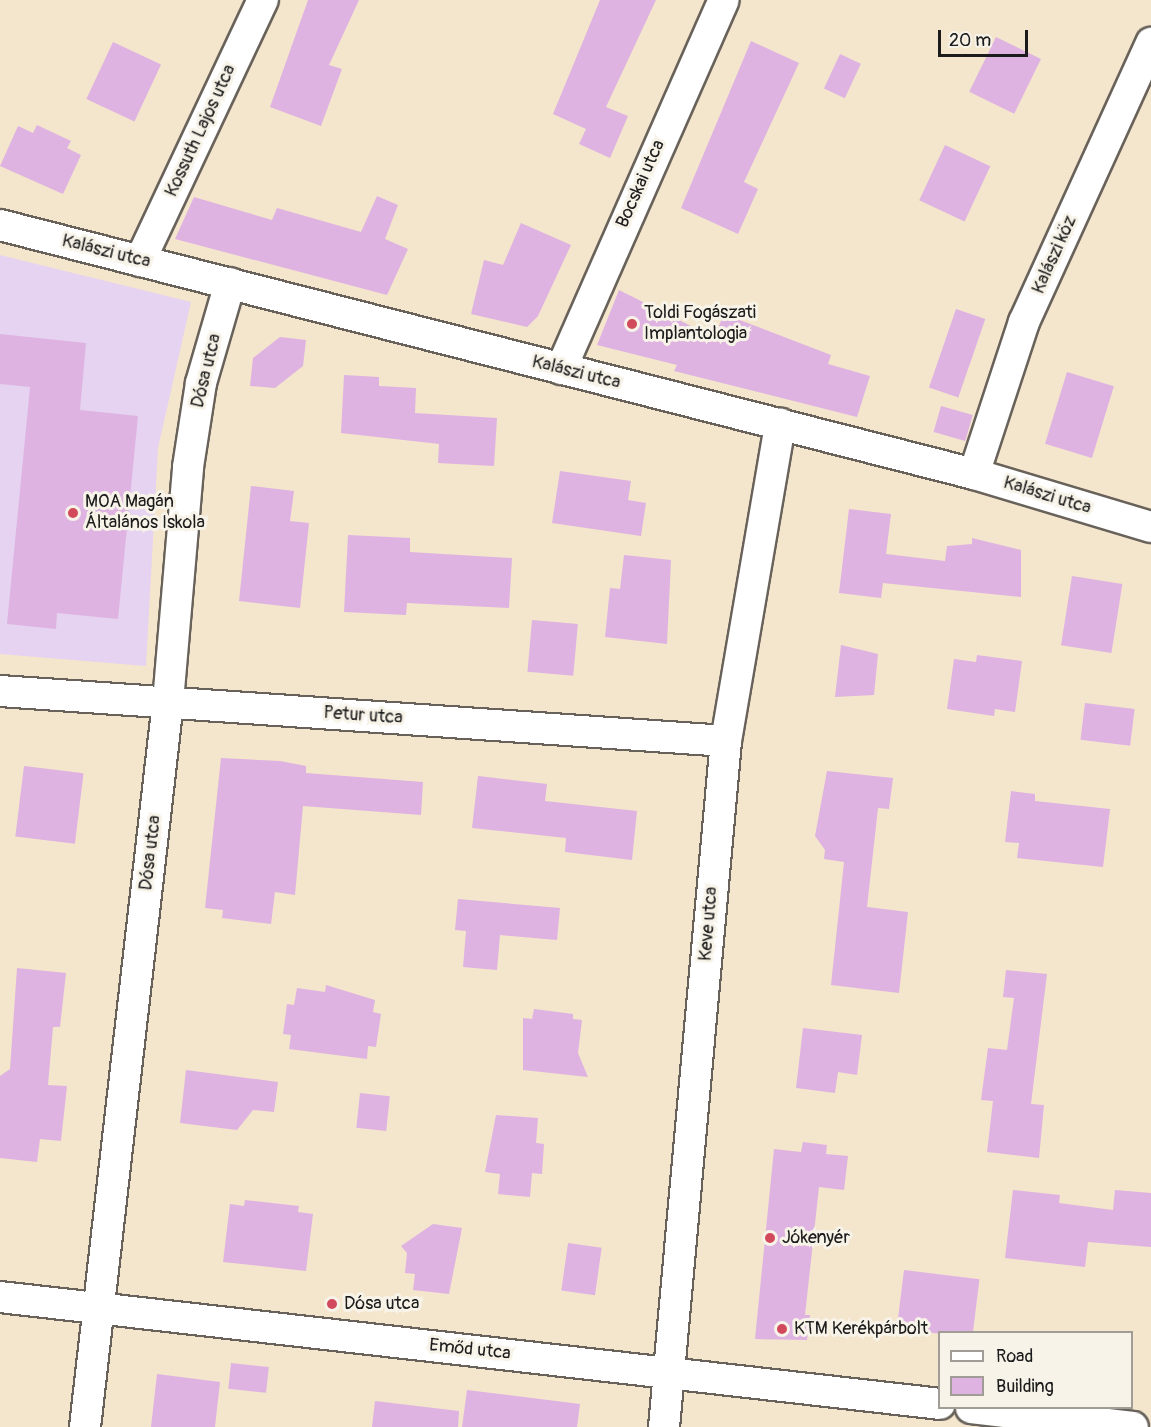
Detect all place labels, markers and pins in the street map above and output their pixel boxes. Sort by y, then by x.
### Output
place label: Toldi Fogászati Implantologia [644,303,756,346]
marker: Toldi Fogászati Implantologia [625,317,639,331]
place label: MOA Magán Általános Iskola [85,492,205,534]
marker: MOA Magán Általános Iskola [66,506,80,520]
place label: Jókenyér [782,1227,850,1249]
marker: Jókenyér [763,1231,777,1245]
place label: Dósa utca [344,1293,419,1315]
marker: Dósa utca [325,1297,339,1311]
place label: KTM Kerékpárbolt [794,1318,928,1340]
marker: KTM Kerékpárbolt [775,1322,789,1336]

